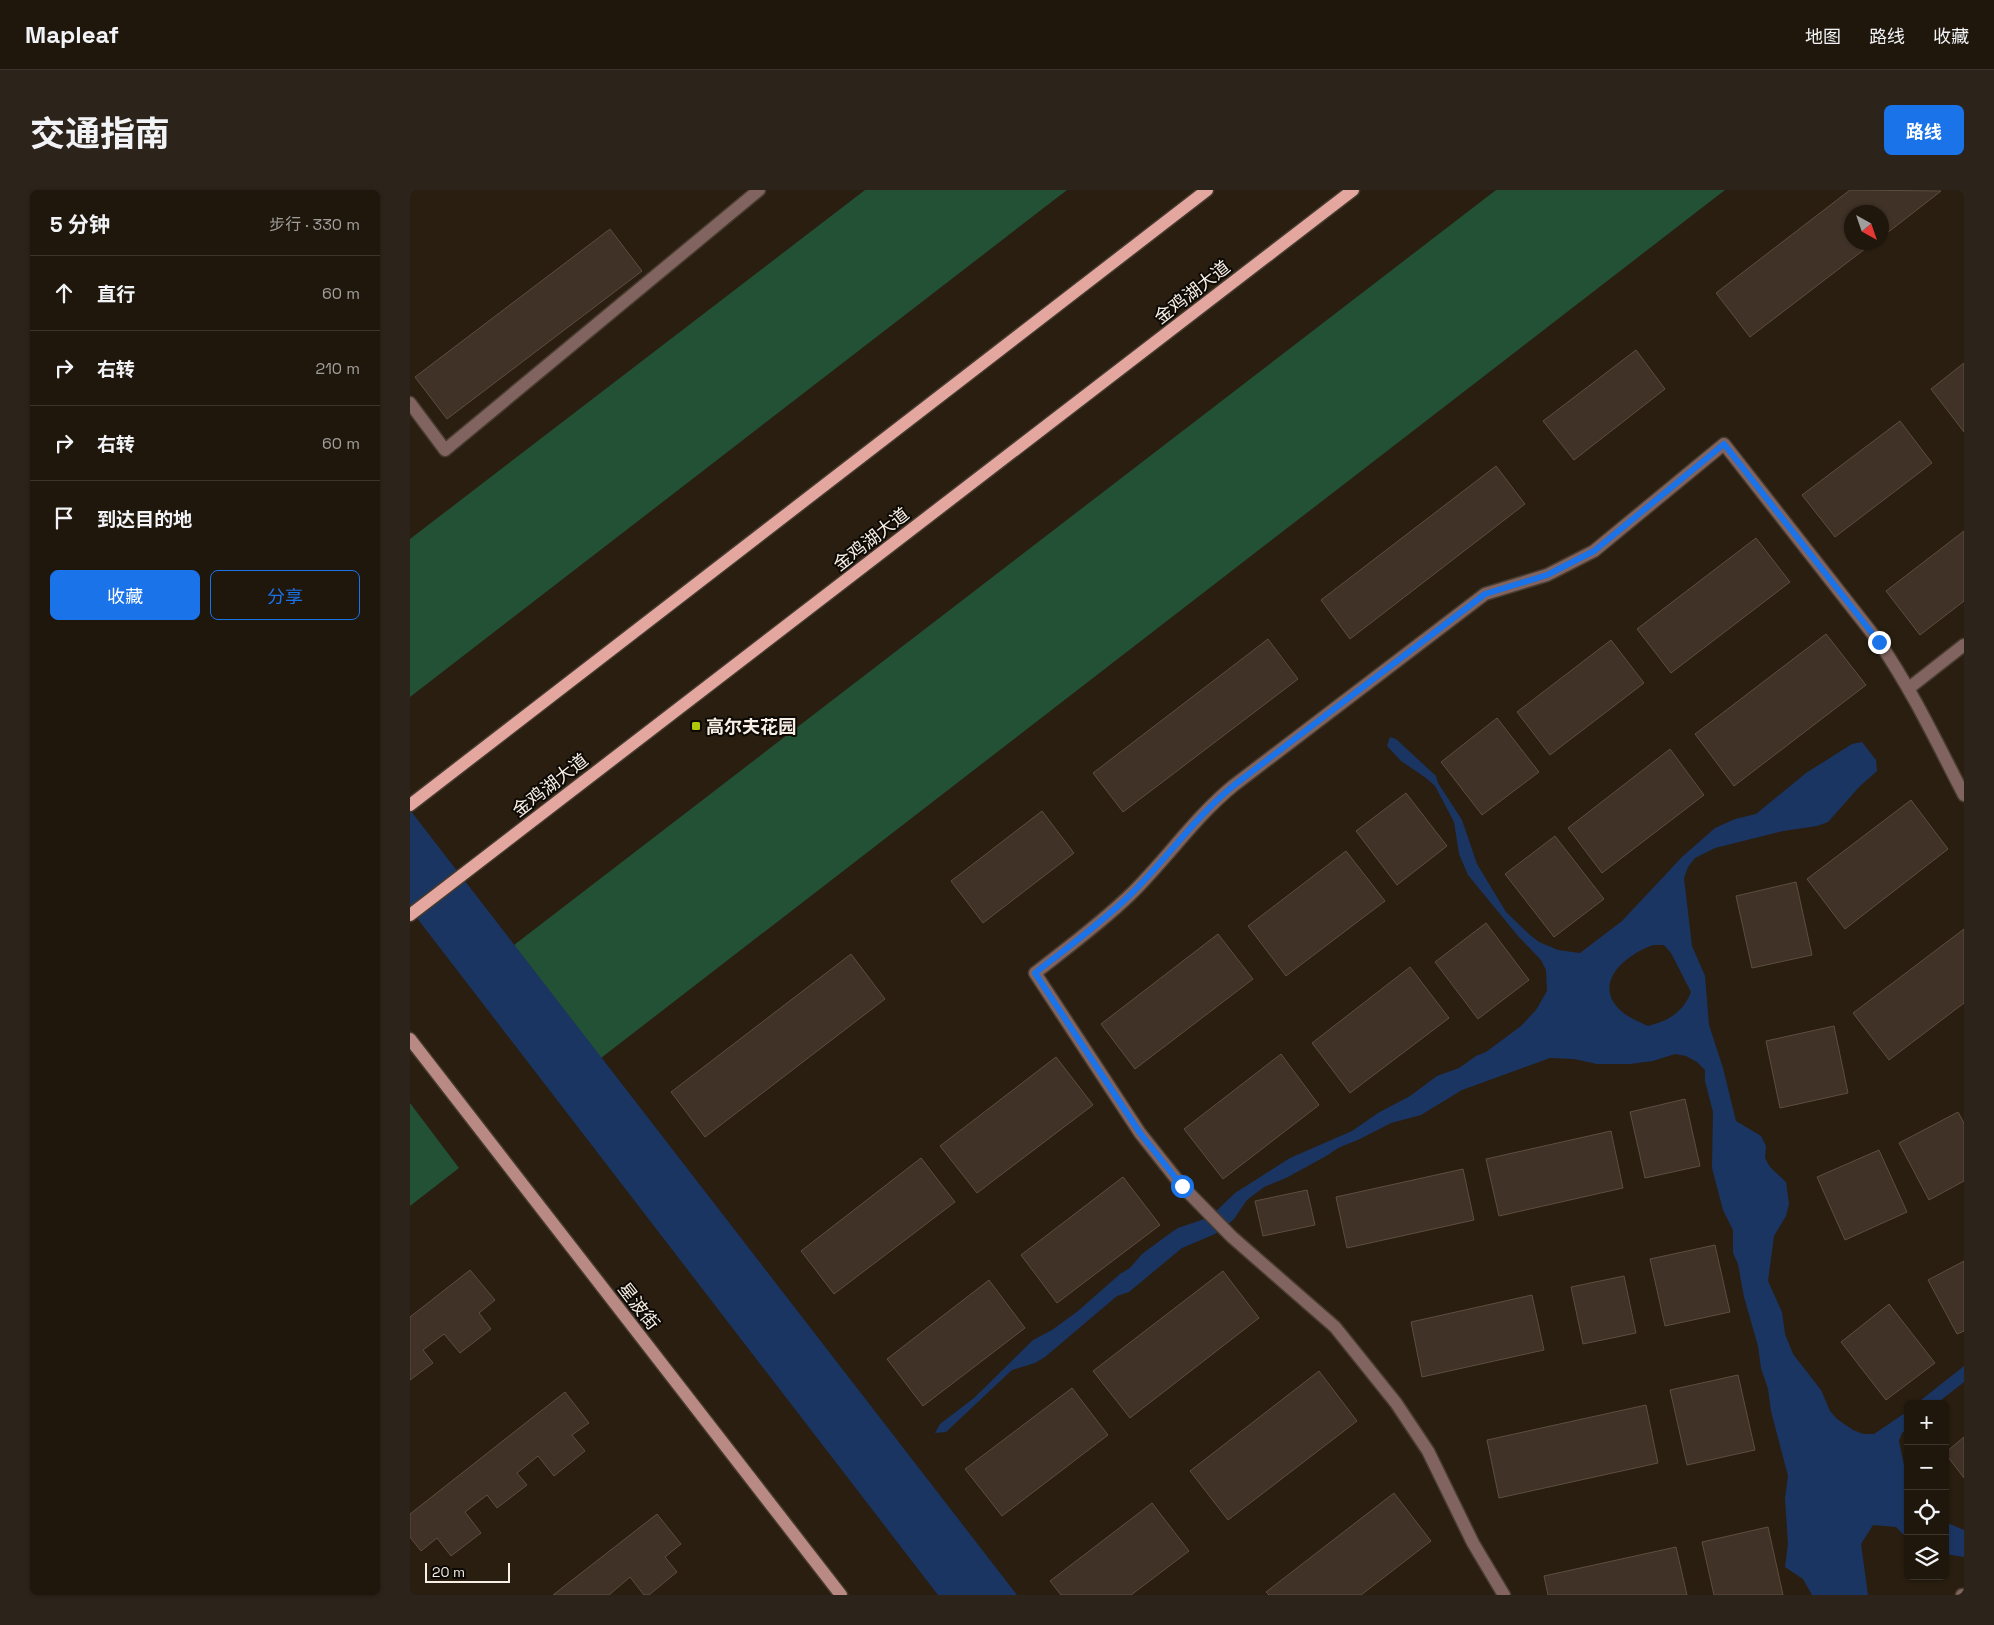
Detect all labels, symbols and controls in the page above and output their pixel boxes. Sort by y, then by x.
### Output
text: Mapleaf [25,19,119,50]
text: 地图 [1805,25,1841,48]
text: 路线 [1869,25,1905,48]
text: 收藏 [1933,25,1969,48]
button: 路线 [1884,105,1964,155]
text: 交通指南 [30,112,170,156]
north arrow [1844,205,1889,250]
text: 5 分钟 [50,211,110,238]
text: 步行 · 330 m [269,214,360,235]
street label: 金鸡湖大道 [1149,255,1235,329]
icon: ahead [50,279,78,307]
text: 直行 [97,282,135,307]
text: 60 m [322,283,360,304]
icon: right [50,354,78,382]
text: 右转 [97,357,135,382]
text: 210 m [316,358,360,379]
icon: right [50,429,78,457]
text: 右转 [97,432,135,457]
text: 60 m [322,433,360,454]
street label: 金鸡湖大道 [828,502,914,576]
icon: arrive [50,504,78,532]
text: 到达目的地 [97,507,192,532]
button: 收藏 [50,570,200,620]
button: 分享 [210,570,360,620]
route end [1868,631,1891,654]
place label: 高尔夫花园 [706,715,796,738]
marker: 高尔夫花园 [690,720,702,732]
street label: 金鸡湖大道 [507,748,593,822]
route start [1171,1175,1194,1198]
street label: 星波街 [613,1278,665,1334]
map controls [1904,1400,1949,1580]
button: + [1904,1400,1949,1445]
button: − [1904,1445,1949,1490]
button: locate [1904,1490,1949,1535]
button: layers [1904,1535,1949,1580]
scale bar [425,1560,510,1583]
text: 20 m [432,1563,465,1581]

